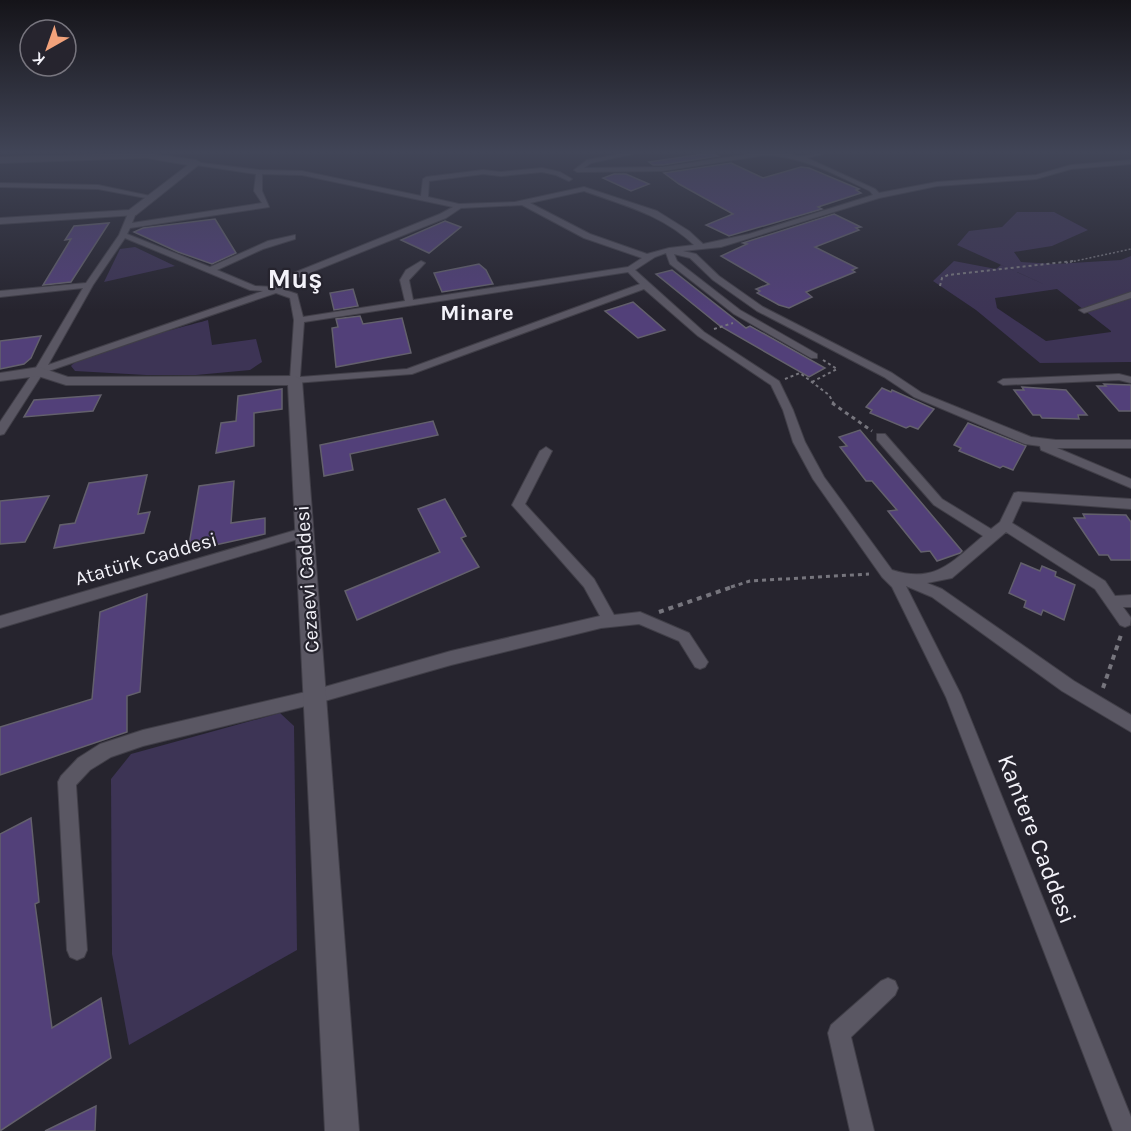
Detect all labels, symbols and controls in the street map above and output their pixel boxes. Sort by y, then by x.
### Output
north arrow [18,18,78,78]
text: K [28,48,49,70]
district label: Muş [268,263,322,295]
district label: Minare [440,300,514,326]
street label: Cezaevi Caddesi [290,504,324,654]
street label: Atatürk Caddesi [72,528,220,590]
street label: Kantere Caddesi [992,751,1082,927]

